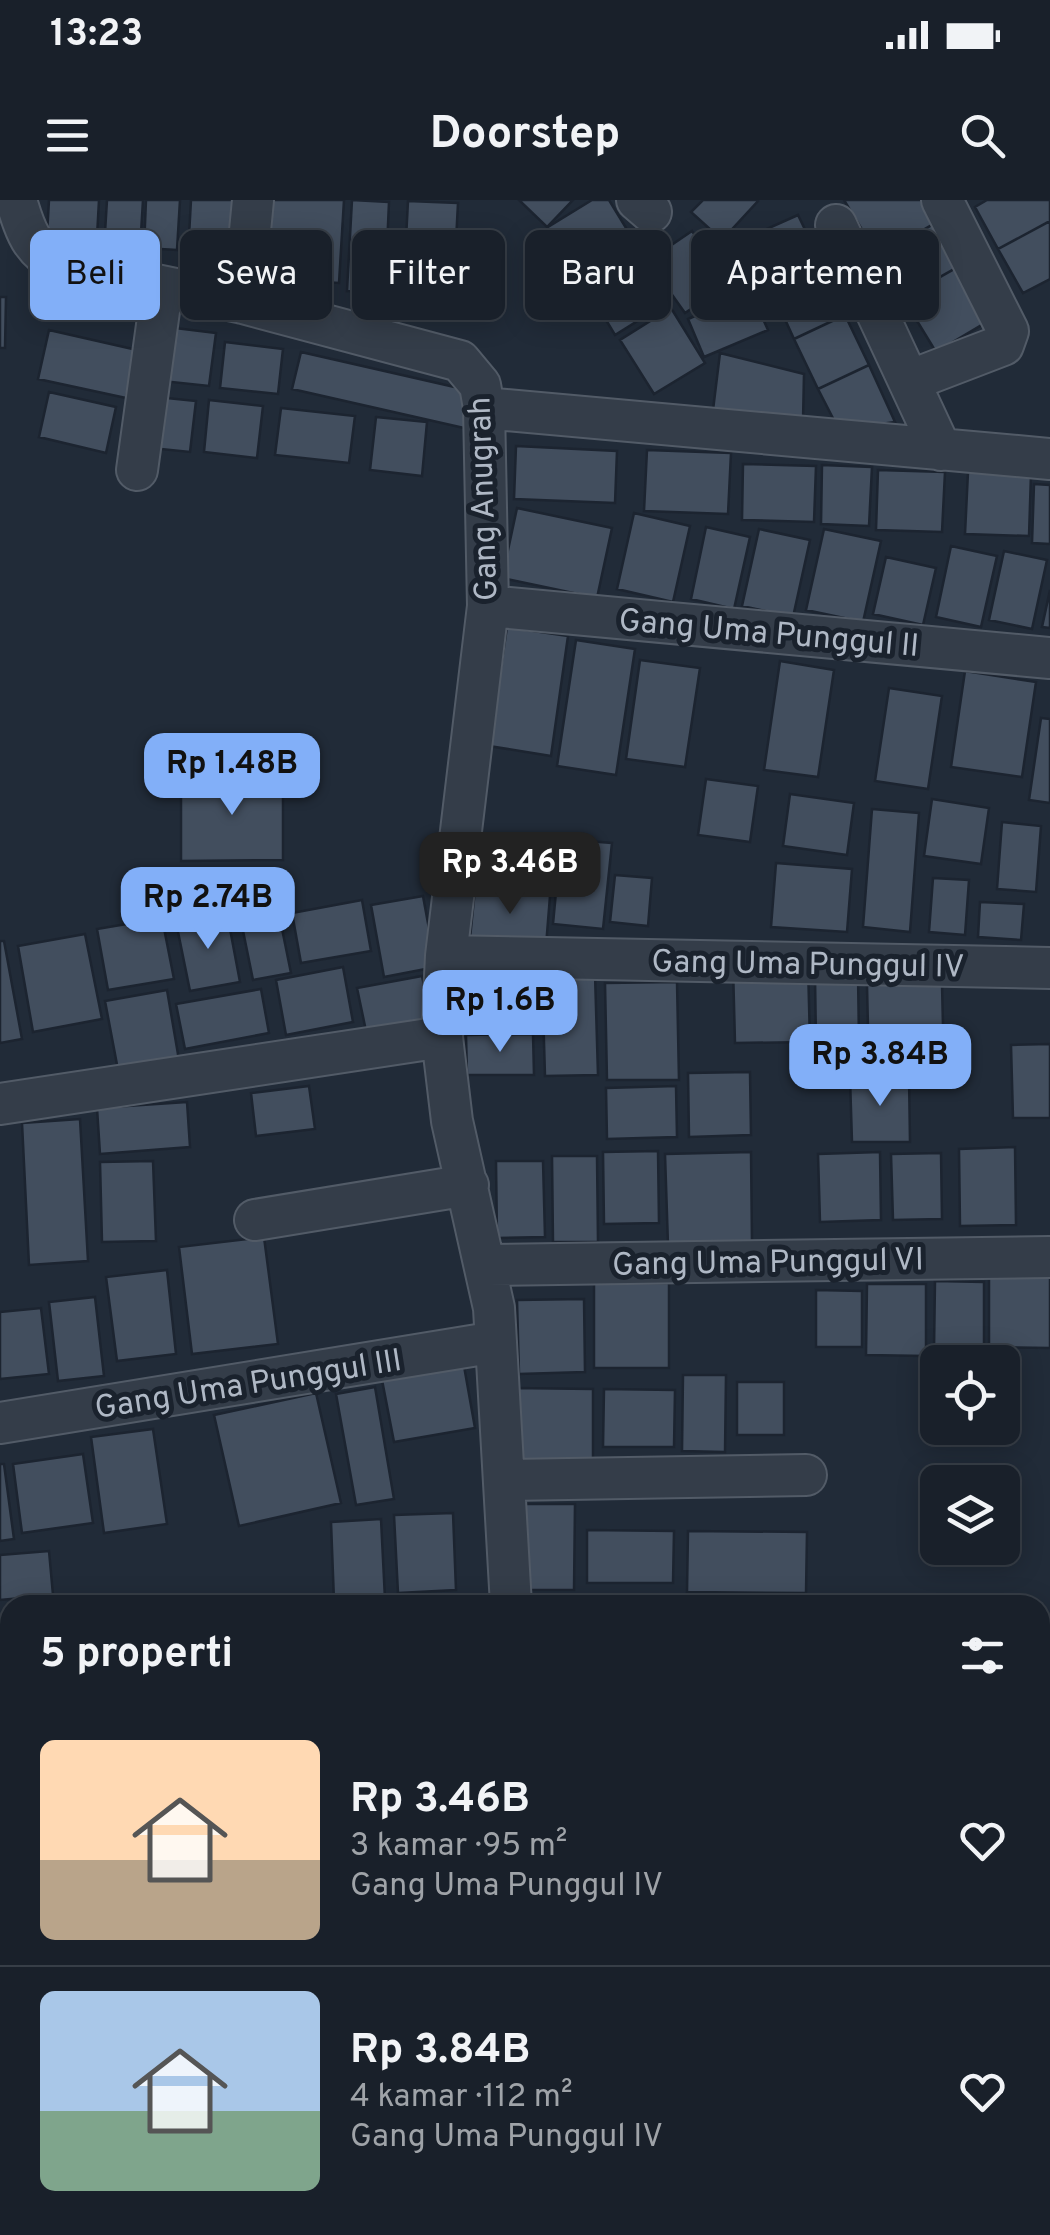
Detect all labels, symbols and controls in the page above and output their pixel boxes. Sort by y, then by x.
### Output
text: 13:23 [50,11,143,60]
text: Doorstep [430,107,620,164]
icon: menu [40,108,95,163]
icon: search [955,108,1010,163]
chip: Beli [30,230,160,320]
chip: Sewa [180,230,332,320]
chip: Filter [352,230,505,320]
chip: Baru [525,230,671,320]
chip: Apartemen [691,230,939,320]
street label: Gang Anugrah [461,396,509,602]
street label: Gang Uma Punggul II [617,602,920,668]
pin: Rp 1.48B [129,733,335,818]
text: Rp 1.48B [166,745,298,785]
pin: Rp 3.46B [407,832,613,917]
text: Rp 3.46B [441,844,579,884]
pin: Rp 2.74B [105,867,311,952]
text: Rp 2.74B [143,879,273,919]
street label: Gang Uma Punggul IV [651,943,965,989]
pin: Rp 1.6B [408,970,592,1055]
text: Rp 1.6B [444,982,556,1022]
pin: Rp 3.84B [777,1024,983,1109]
text: Rp 3.84B [811,1036,949,1076]
street label: Gang Uma Punggul VI [612,1241,924,1287]
street label: Gang Uma Punggul III [92,1342,405,1430]
map controls [920,1345,1020,1565]
button: locate [920,1345,1020,1445]
button: layers [920,1465,1020,1565]
icon: filters [955,1628,1010,1683]
text: 5 properti [40,1629,233,1682]
text: Rp 3.46B [350,1774,530,1827]
icon: home [120,1780,240,1900]
icon: heart [955,1813,1010,1868]
text: 3 kamar · 95 m² [350,1827,567,1867]
text: Gang Uma Punggul IV [350,1867,663,1907]
text: Rp 3.84B [350,2025,531,2078]
icon: home [120,2031,240,2151]
icon: heart [955,2064,1010,2119]
text: 4 kamar · 112 m² [350,2078,573,2118]
text: Gang Uma Punggul IV [350,2118,663,2158]

